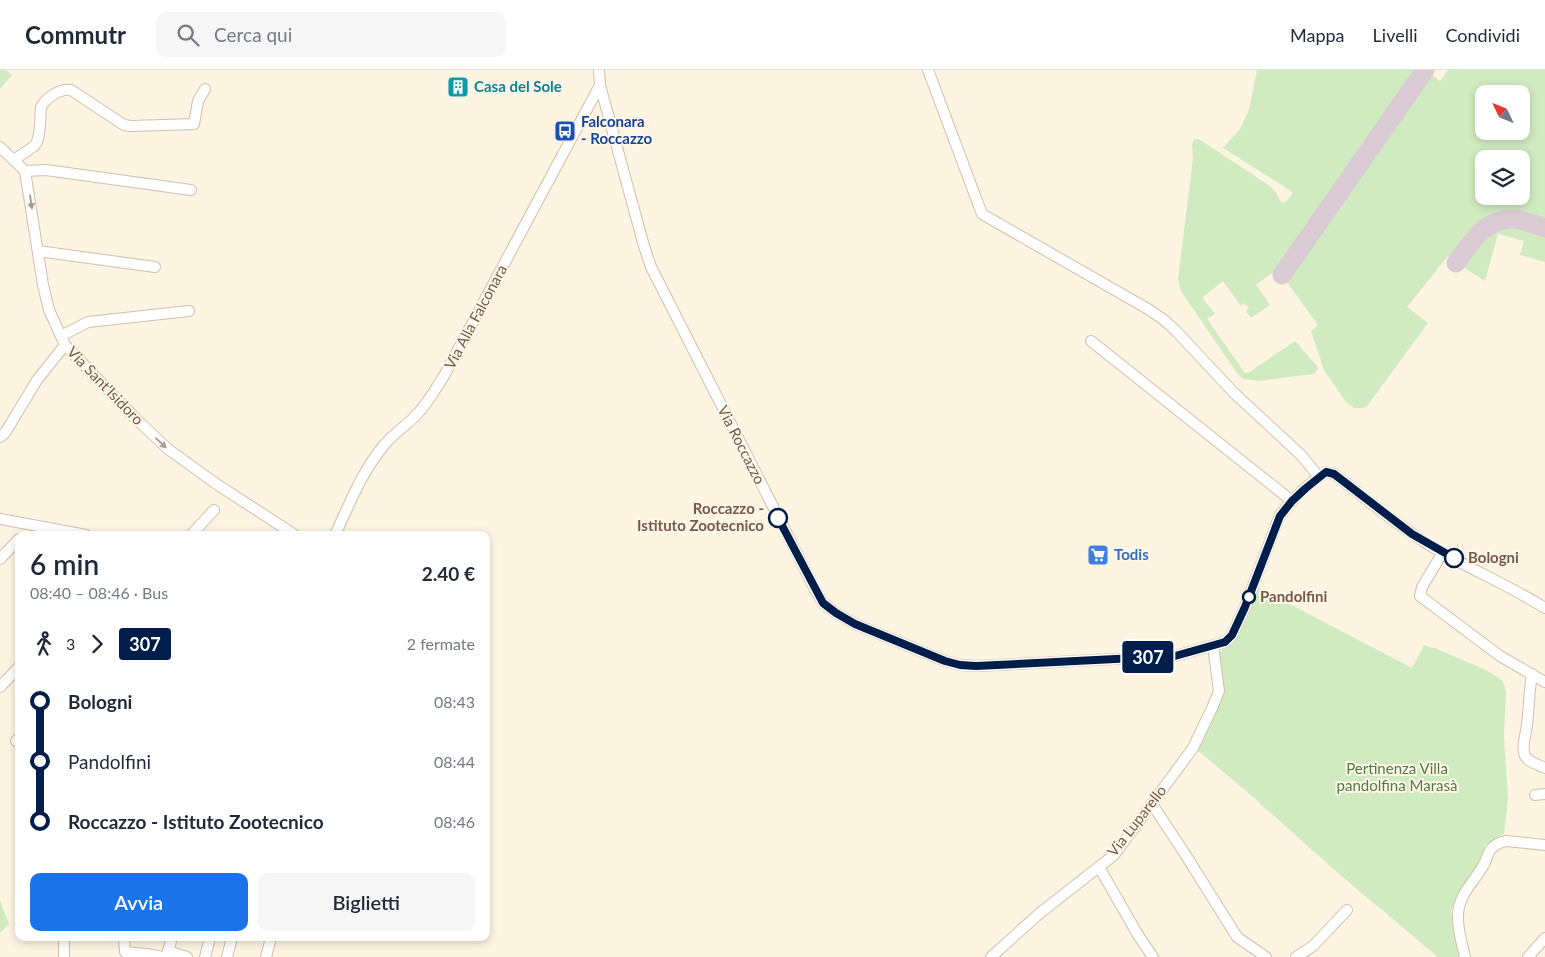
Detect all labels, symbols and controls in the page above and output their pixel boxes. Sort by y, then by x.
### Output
search box [156,12,506,57]
text: Commutr [25,20,126,49]
icon: search [174,21,202,49]
text: Cerca qui [214,23,292,46]
text: Mappa [1290,24,1345,46]
text: Livelli [1373,24,1417,46]
text: Condividi [1445,24,1520,46]
building icon: Casa del Sole [446,75,470,99]
place label: Casa del Sole [474,77,562,95]
north arrow [1475,85,1530,140]
map controls [1475,85,1530,205]
place label: Falconara - Roccazzo [581,112,653,147]
bus stop icon: Falconara - Roccazzo [553,119,577,143]
button: layers [1475,150,1530,205]
one-way arrow [27,195,35,211]
street label: Via Alla Falconara [440,261,510,372]
street label: Via Sant'Isidoro [64,342,148,428]
street label: Via Roccazzo [714,402,769,487]
one-way arrow [155,437,167,449]
place label: Roccazzo - Istituto Zootecnico [637,499,764,534]
marker: Roccazzo - Istituto Zootecnico [768,508,788,528]
supermarket icon: Todis [1086,543,1110,567]
place label: Todis [1114,545,1149,563]
text: 6 min [30,547,99,581]
marker: Bologni [1444,548,1464,568]
place label: Bologni [1468,548,1519,566]
text: 2.40 € [422,562,475,585]
text: 08:40 – 08:46 · Bus [30,583,168,602]
place label: Pandolfini [1260,587,1327,605]
marker: Pandolfini [1242,590,1256,604]
icon: walk [30,630,58,658]
icon: forward [83,630,111,658]
text: 307 [129,633,161,655]
text: 3 [66,634,75,653]
text: 2 fermate [407,634,475,653]
line badge: 307 [1119,641,1177,673]
text: 307 [1132,646,1164,668]
text: Bologni [68,690,132,713]
text: 08:43 [434,692,475,711]
text: Pandolfini [68,750,151,773]
text: 08:44 [434,752,475,771]
park label: Pertinenza Villa pandolfina Marasà [1337,759,1457,794]
street label: Via Luparello [1103,781,1170,860]
text: Roccazzo - Istituto Zootecnico [68,810,324,833]
text: 08:46 [434,812,475,831]
button: Avvia [30,873,248,931]
button: Biglietti [258,873,475,931]

